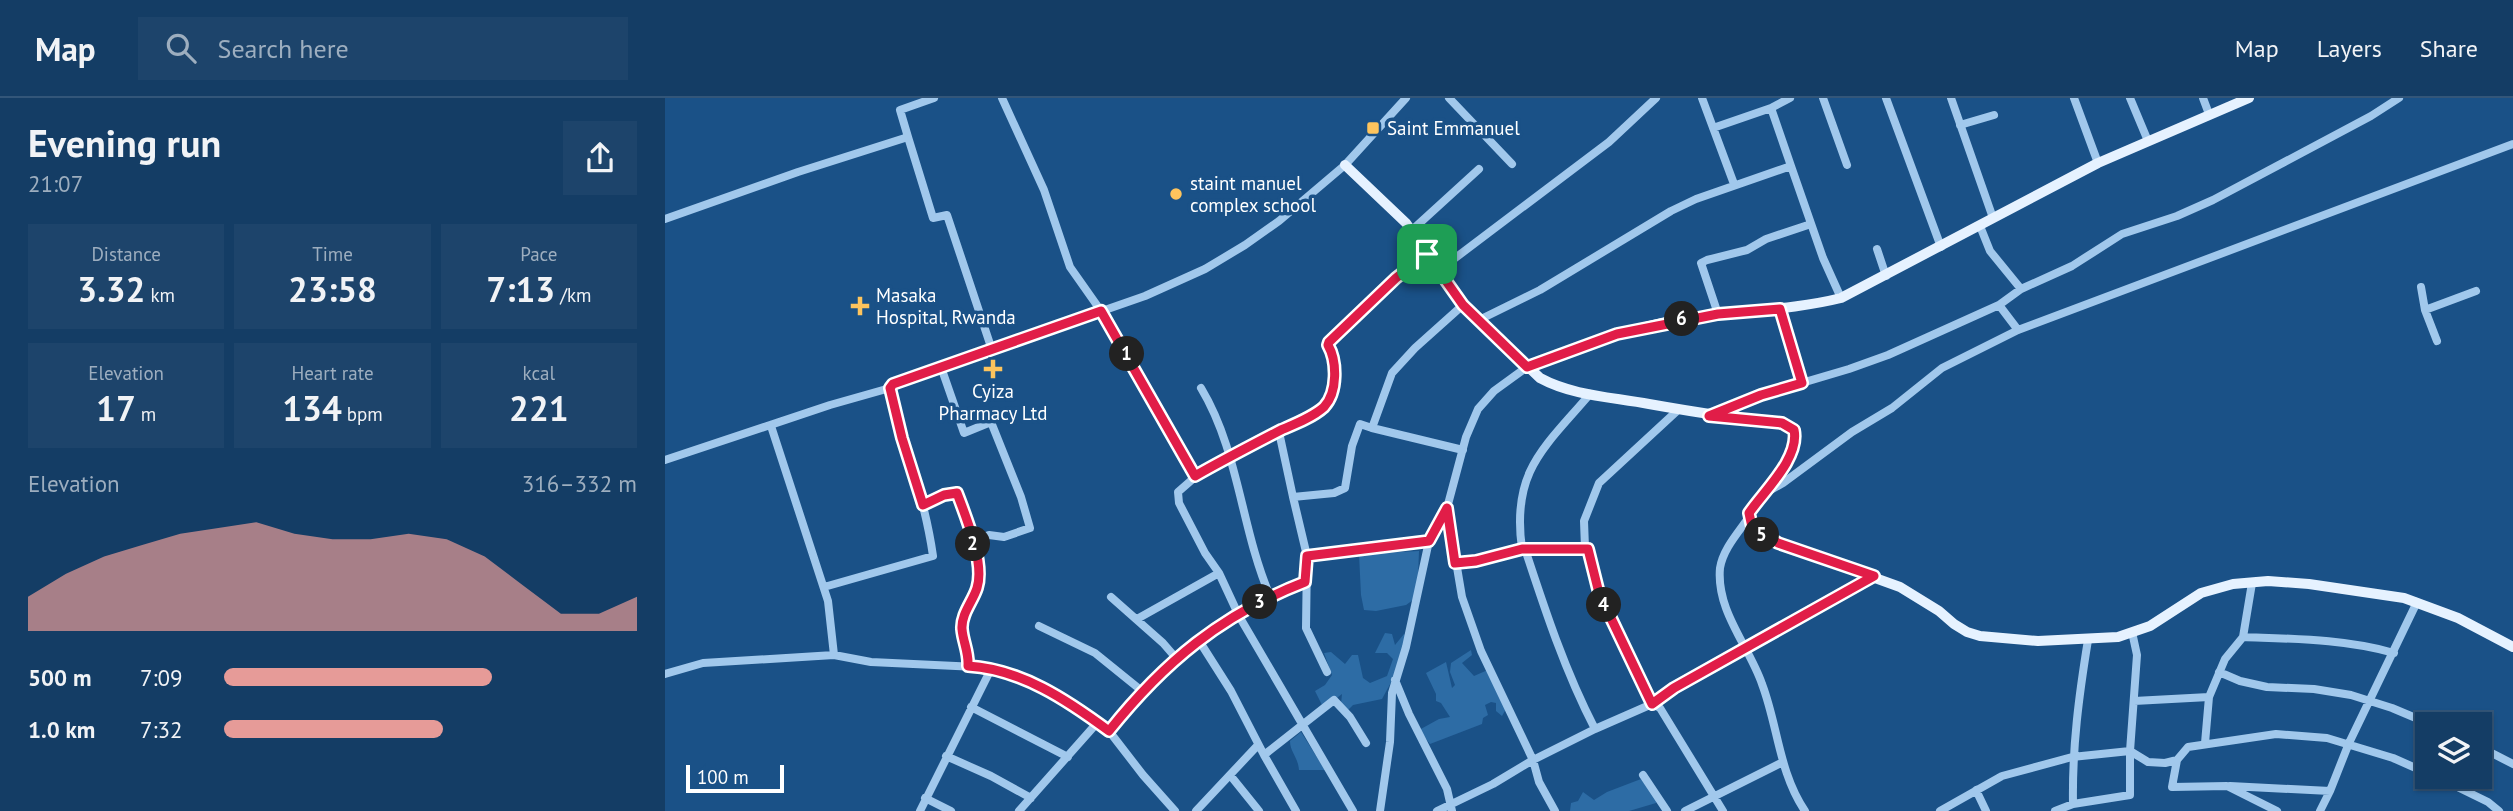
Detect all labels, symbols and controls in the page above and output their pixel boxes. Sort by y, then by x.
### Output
search box [138,17,628,80]
text: Map [35,27,96,70]
icon: search [162,29,200,67]
text: Search here [218,32,349,65]
text: Map [2235,33,2279,64]
text: Layers [2317,33,2382,64]
text: Share [2420,33,2478,64]
place label: Saint Emmanuel [1387,116,1520,140]
text: Evening run [28,118,221,167]
marker: Saint Emmanuel [1365,120,1381,136]
button: share [563,121,637,195]
text: 21:07 [28,169,83,198]
place label: staint manuel complex school [1190,171,1316,217]
marker: staint manuel complex school [1168,186,1184,202]
pin [1397,224,1457,284]
icon: arrive [1408,235,1446,273]
text: Distance [91,242,161,266]
text: Time [312,242,353,266]
text: Pace [520,242,557,266]
text: 3.32 [77,266,145,312]
text: 23:58 [288,266,377,312]
text: 7:13 [486,266,555,312]
text: km [145,283,175,307]
text: /km [555,283,591,307]
place label: Masaka Hospital, Rwanda [876,283,1016,329]
marker: Masaka Hospital, Rwanda [850,296,870,316]
pin: 6 [1665,302,1699,336]
text: 6 [1676,306,1687,330]
pin: 1 [1109,336,1145,372]
text: 1 [1121,341,1132,365]
text: Elevation [88,361,164,385]
text: Heart rate [291,361,374,385]
text: kcal [523,361,555,385]
marker: Cyiza Pharmacy Ltd [985,361,1001,377]
place label: Cyiza Pharmacy Ltd [939,379,1047,425]
text: 17 [96,385,136,431]
text: 134 [282,385,342,431]
text: 221 [509,385,569,431]
text: m [136,402,156,426]
text: bpm [342,402,383,426]
text: Elevation [28,469,120,498]
text: 316–332 m [522,469,637,498]
pin: 5 [1745,518,1779,552]
text: 5 [1756,522,1767,546]
pin: 2 [955,526,991,562]
text: 2 [967,531,978,555]
pin: 3 [1243,584,1277,620]
pin: 4 [1587,588,1621,622]
text: 3 [1254,589,1265,613]
text: 4 [1598,592,1609,616]
text: 500 m [28,663,91,692]
text: 7:09 [140,663,183,692]
map controls [2415,712,2492,789]
button: layers [2415,712,2492,789]
text: 1.0 km [28,715,95,744]
text: 7:32 [140,715,183,744]
scale bar [686,762,784,794]
text: 100 m [697,765,749,789]

